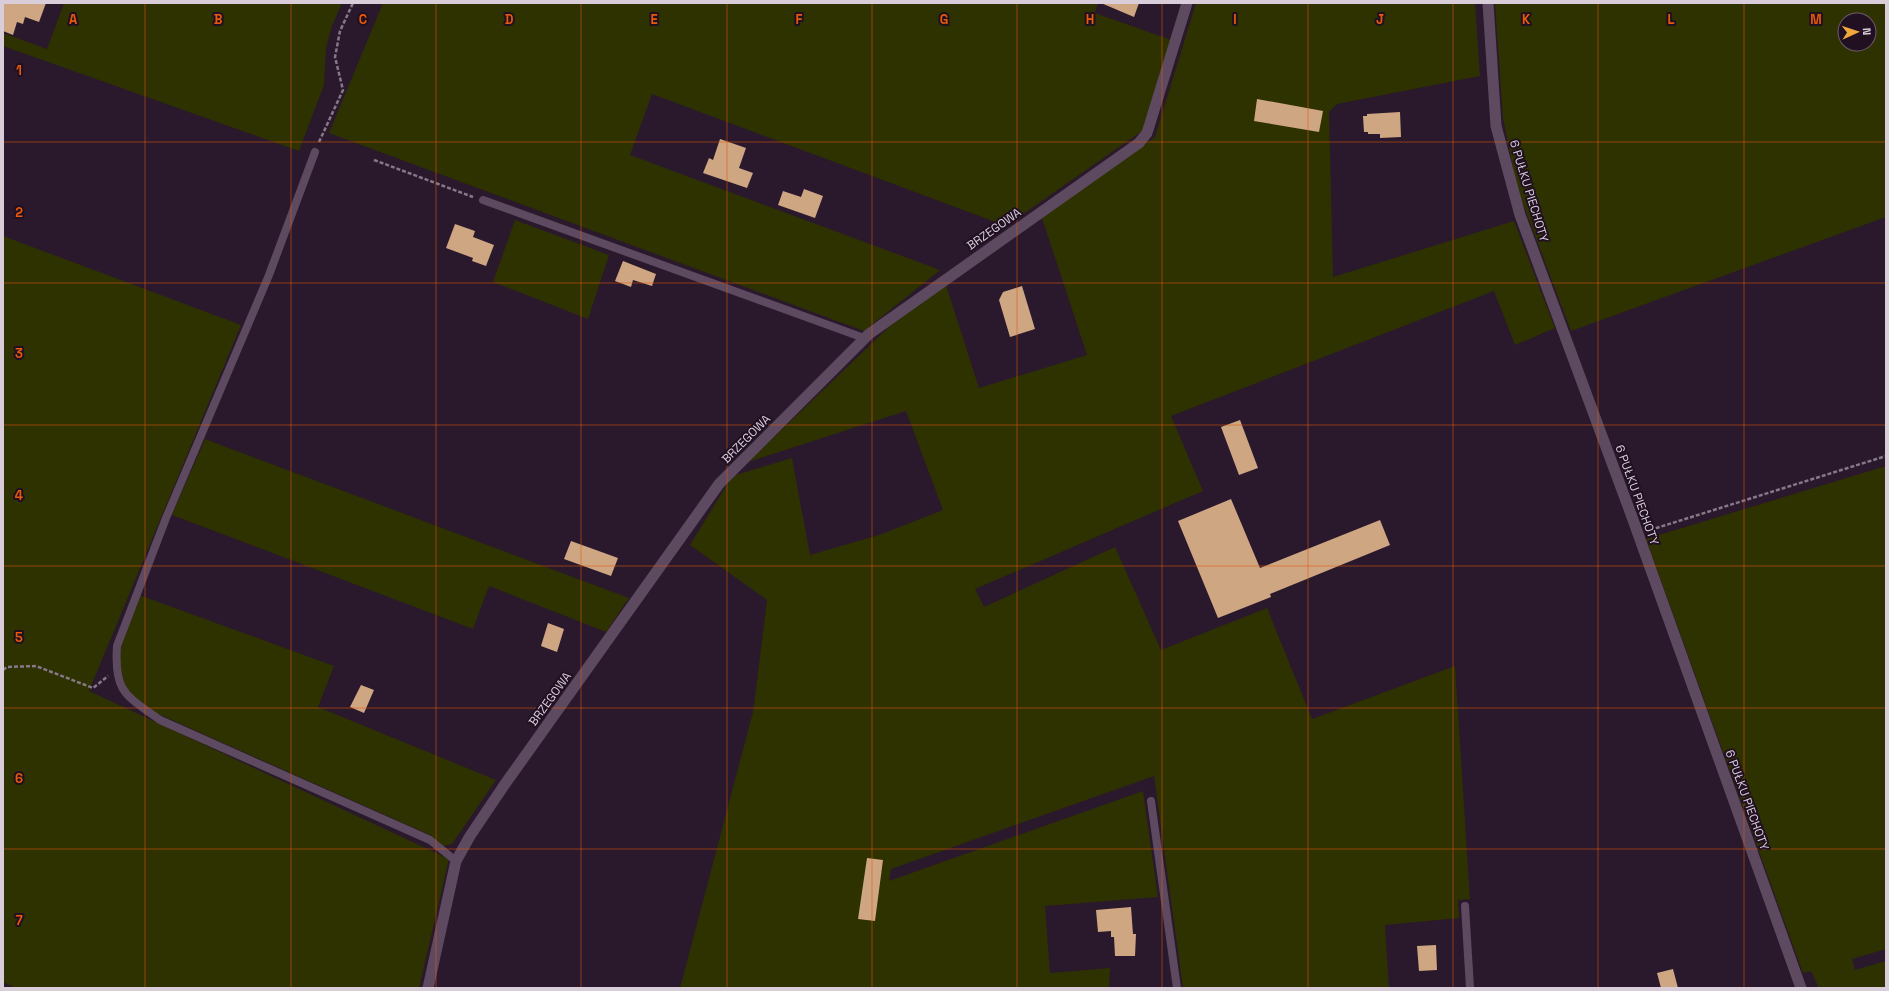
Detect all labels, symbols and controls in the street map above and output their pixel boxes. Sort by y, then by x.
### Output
text: A [69,11,78,28]
text: B [214,11,223,28]
text: C [359,11,367,28]
text: D [505,11,514,28]
text: E [650,11,658,28]
text: F [796,11,803,28]
text: G [940,11,948,28]
text: H [1086,11,1094,28]
text: I [1233,11,1237,28]
text: J [1376,11,1384,28]
text: K [1522,11,1531,28]
text: L [1667,11,1675,28]
text: M [1810,11,1822,28]
north arrow [1837,12,1877,52]
text: N [1860,27,1874,36]
text: 1 [16,62,22,79]
street label: 6 PUŁKU PIECHOTY [1506,138,1552,245]
text: 2 [15,204,23,221]
street label: BRZEGOWA [964,204,1025,254]
text: 3 [15,345,23,362]
street label: BRZEGOWA [718,411,774,467]
street label: 6 PUŁKU PIECHOTY [1611,443,1663,548]
text: 4 [15,487,23,504]
text: 5 [15,629,23,646]
street label: BRZEGOWA [525,669,575,729]
street label: 6 PUŁKU PIECHOTY [1721,748,1773,853]
text: 6 [15,770,23,787]
text: 7 [15,912,23,929]

